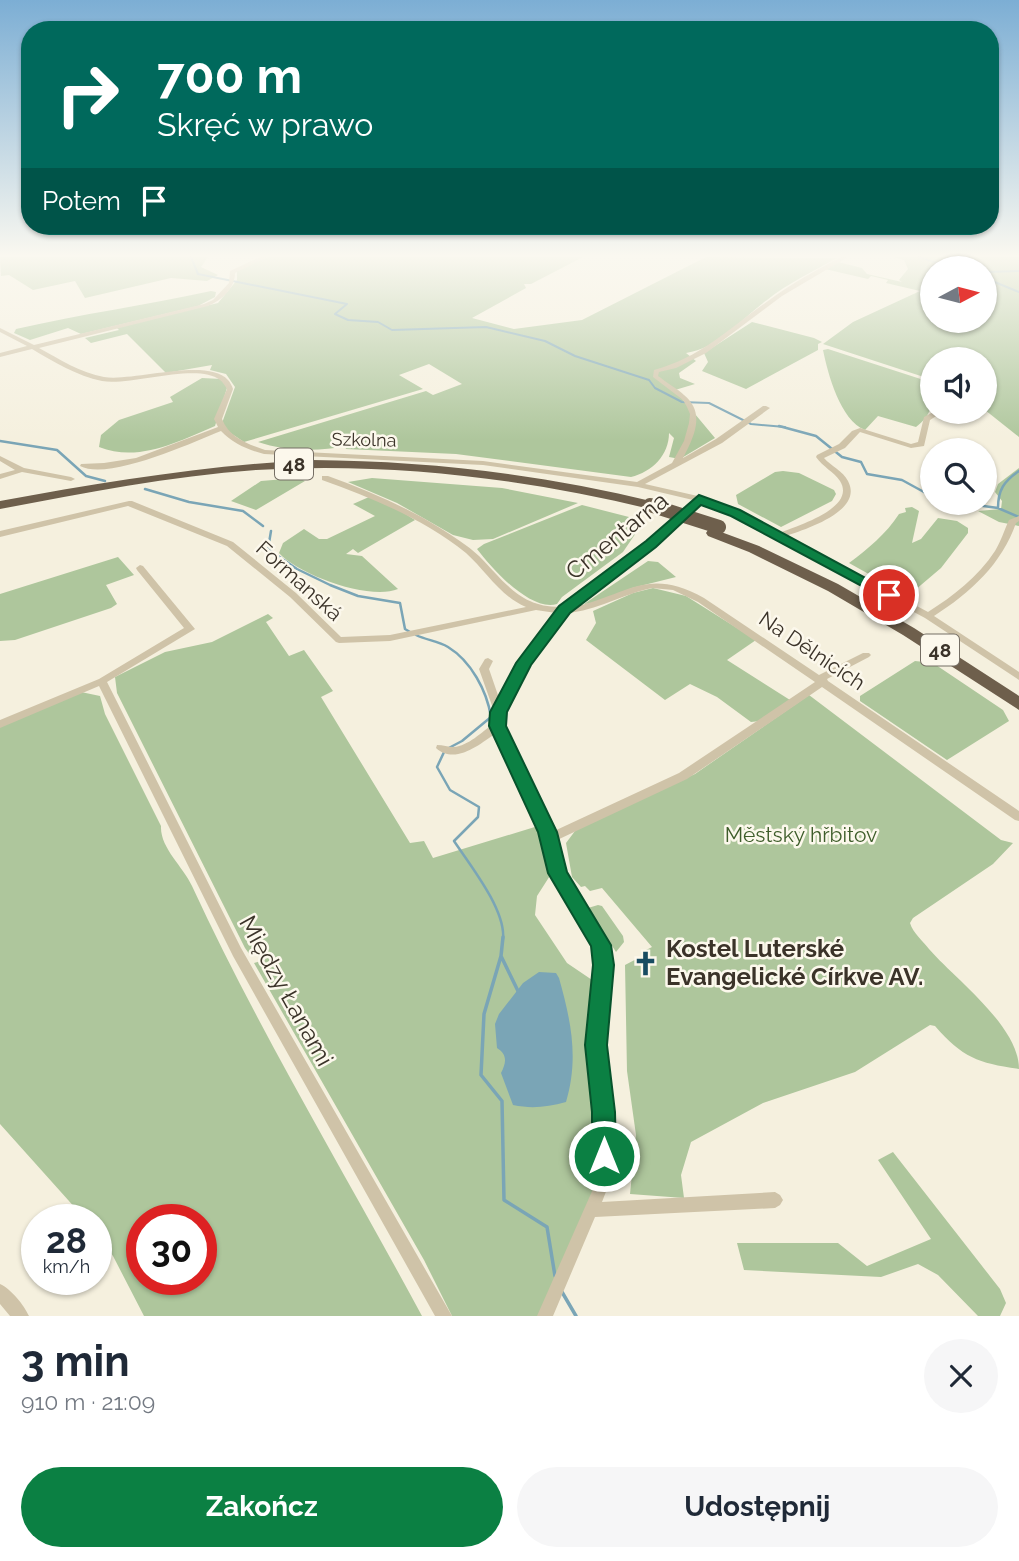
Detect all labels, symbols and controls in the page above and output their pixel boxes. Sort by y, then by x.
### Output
text: 700 m [157,47,302,104]
icon: right [42,49,133,140]
text: Skręć w prawo [157,106,373,143]
icon: arrive [135,182,173,220]
text: Potem [42,186,121,216]
north arrow [920,256,998,332]
map controls [920,256,997,515]
button: sound [920,347,997,424]
street label: Szkolna [331,428,397,451]
button: search [920,438,997,515]
road number: 48 [275,449,313,480]
street label: Cmentarna [560,486,674,586]
street label: Formanská [251,535,348,626]
pin [859,565,919,625]
icon: arrive [870,576,908,614]
street label: Na Dělnicích [754,606,870,695]
road number: 48 [921,635,959,666]
park label: Městský hřbitov [725,822,877,847]
street label: Między Łanami [233,911,340,1071]
place label: Kostel Luterské Evangelické Církve AV. [666,934,923,991]
church icon: Kostel Luterské Evangelické Církve AV. [632,949,660,977]
position arrow [567,1119,641,1193]
speed limit sign: 30 [126,1204,217,1295]
text: 28 [46,1220,87,1261]
text: km/h [43,1256,90,1277]
text: 3 min [21,1337,130,1386]
button: close [924,1339,998,1413]
text: 910 m · 21:09 [21,1388,155,1415]
button: Zakończ [21,1467,503,1547]
button: Udostępnij [517,1467,998,1547]

